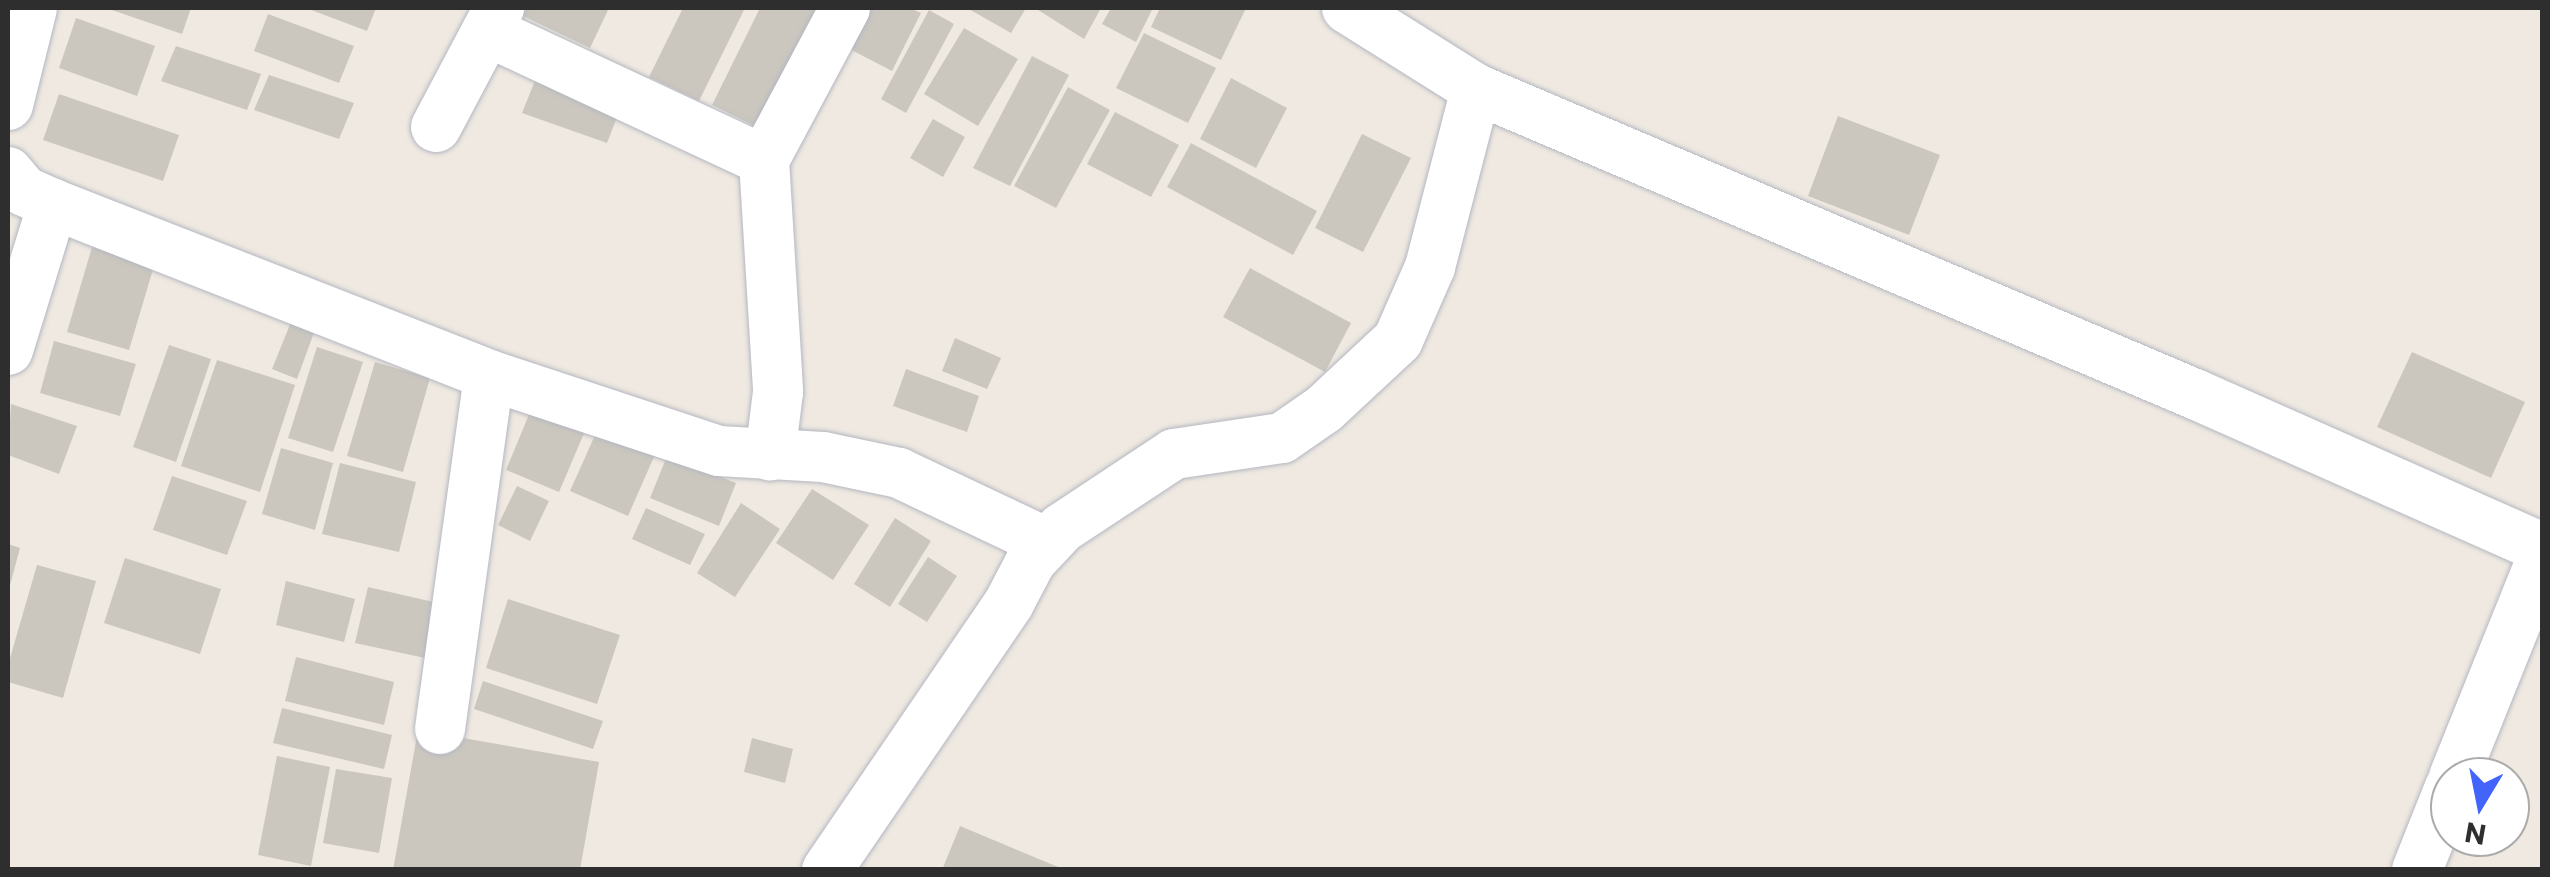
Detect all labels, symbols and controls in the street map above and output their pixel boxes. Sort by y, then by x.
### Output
north arrow [2430,757,2530,857]
text: N [2462,816,2488,853]

